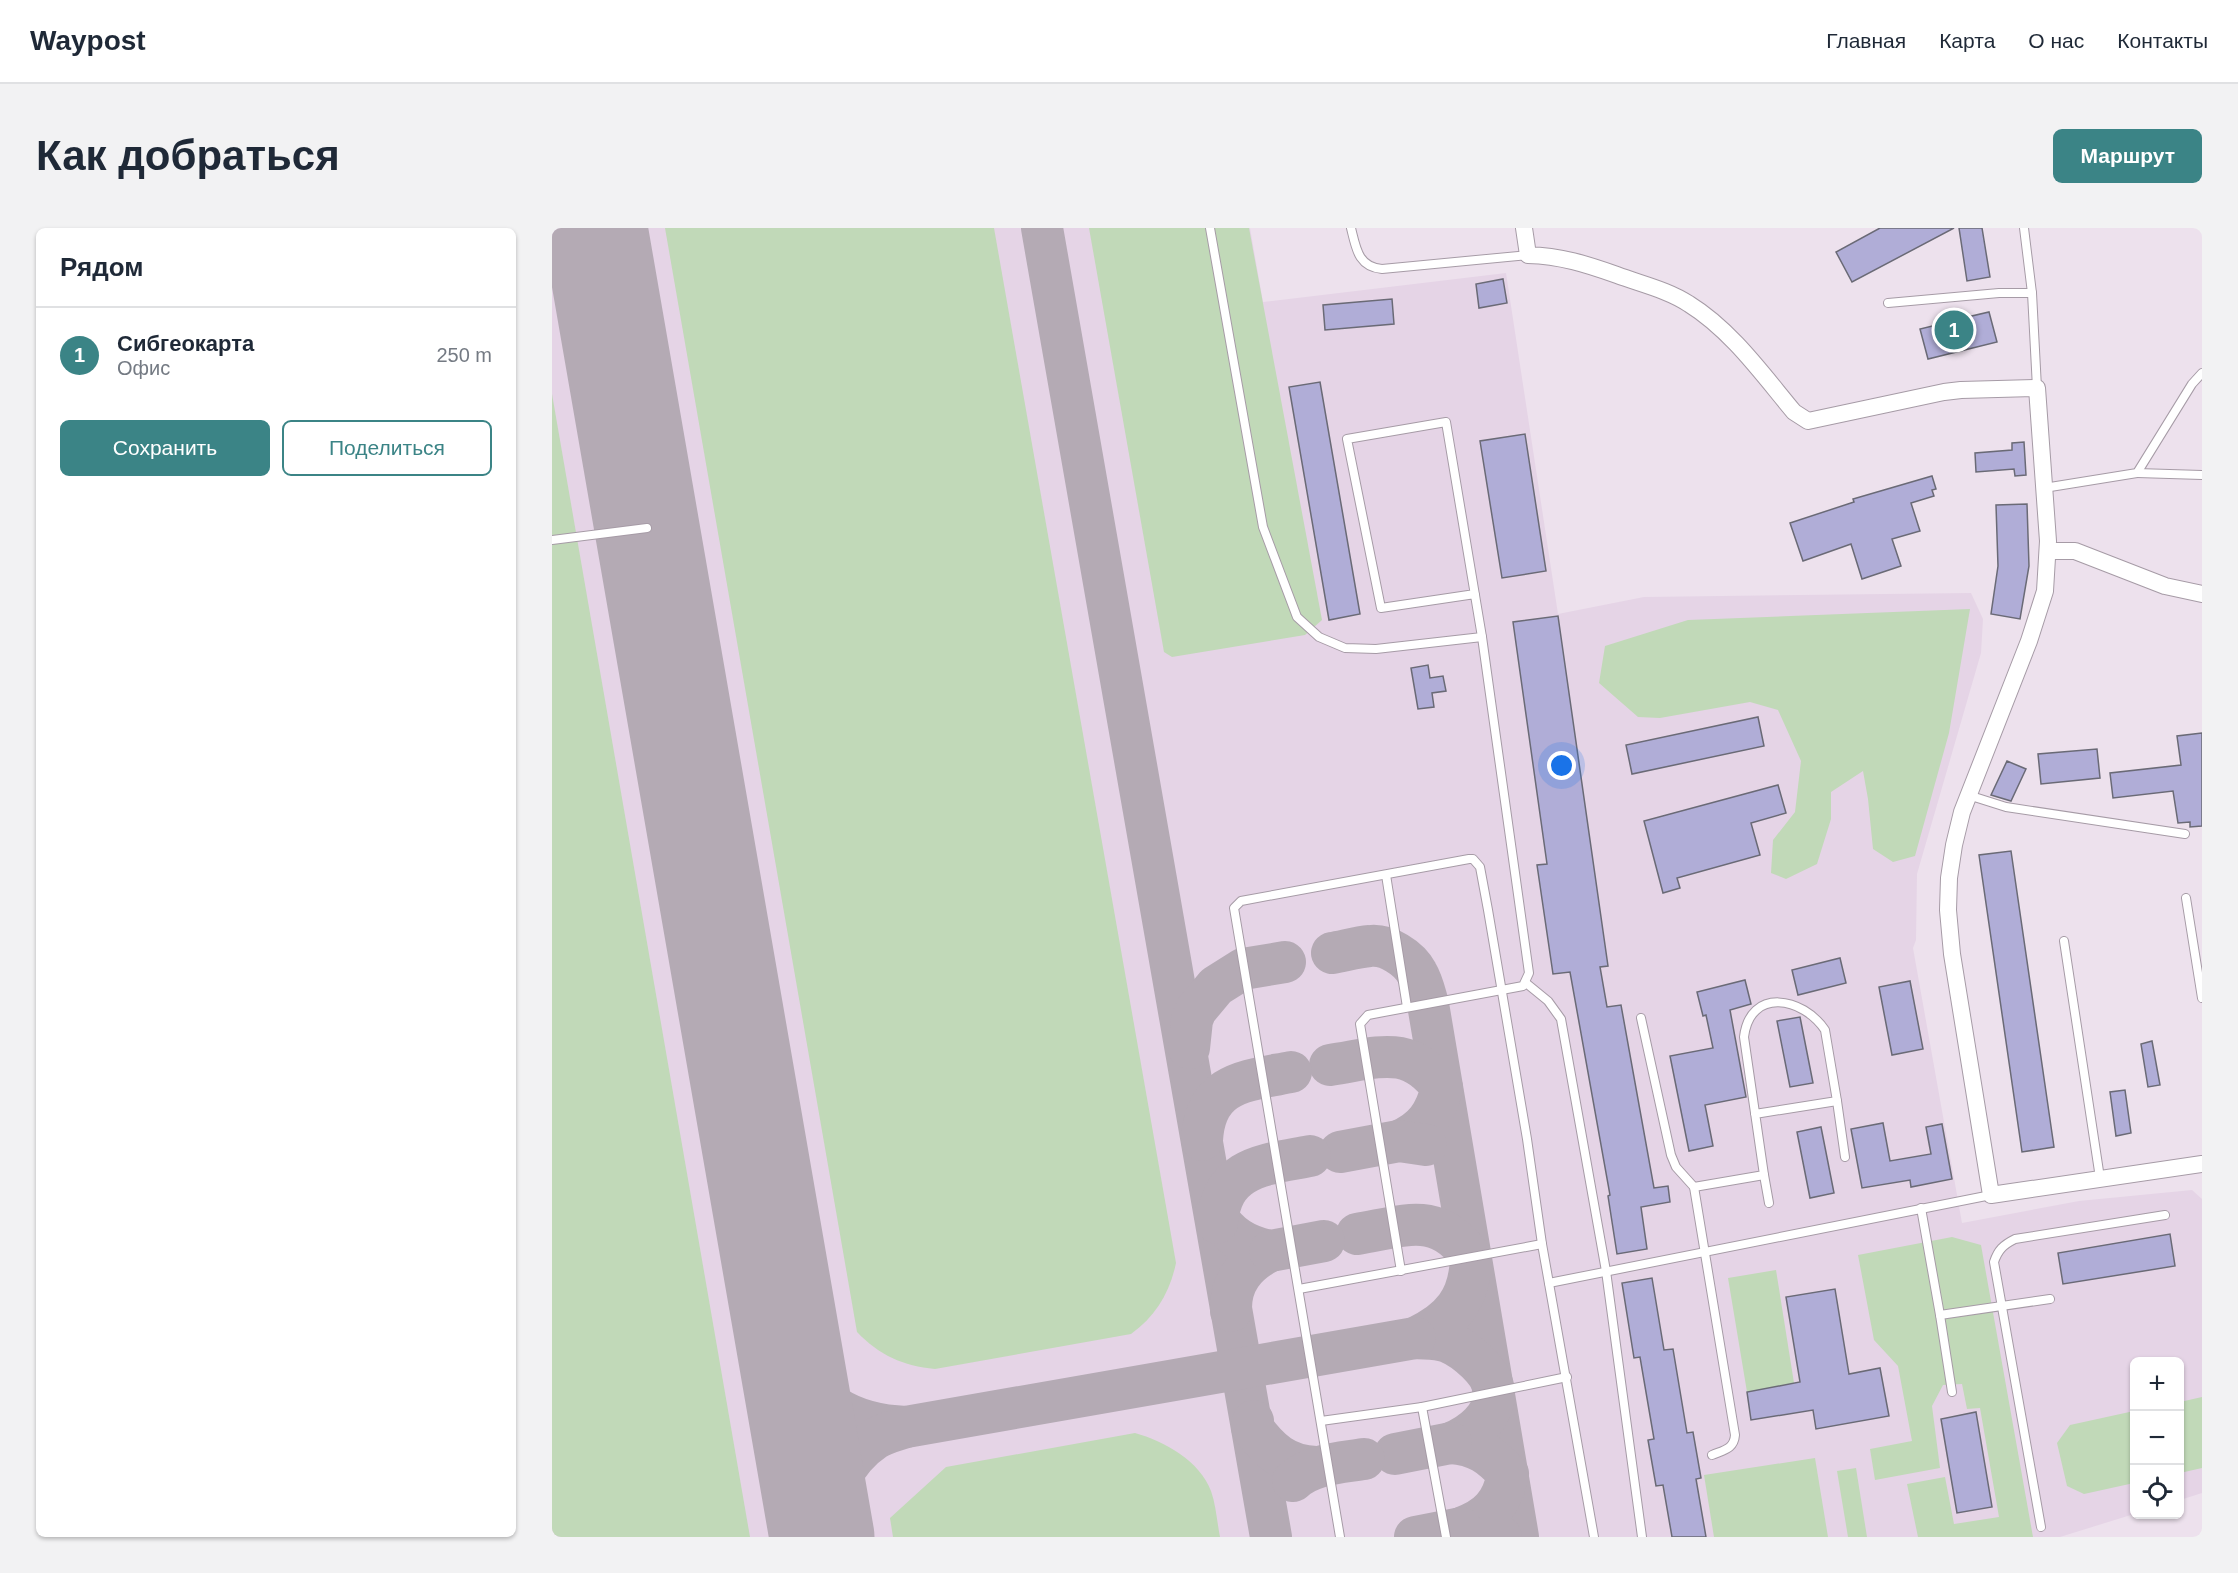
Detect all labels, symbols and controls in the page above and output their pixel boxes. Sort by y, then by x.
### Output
text: Waypost [30,25,146,56]
text: Главная [1826,29,1906,52]
text: Карта [1939,29,1995,52]
text: О нас [2028,29,2084,52]
text: Контакты [2117,29,2208,52]
button: Маршрут [2053,129,2202,183]
text: Как добраться [36,132,340,179]
text: Рядом [60,252,143,282]
pin: 1 [1934,308,1974,352]
text: Сибгеокарта [117,331,254,356]
text: 1 [74,344,85,366]
text: 250 m [436,344,492,366]
text: Офис [117,357,170,379]
button: Сохранить [60,420,270,476]
button: Поделиться [282,420,492,476]
your location [1547,751,1576,780]
map controls [2130,1357,2184,1519]
button: + [2130,1357,2184,1411]
button: − [2130,1411,2184,1465]
button: locate [2130,1465,2184,1519]

